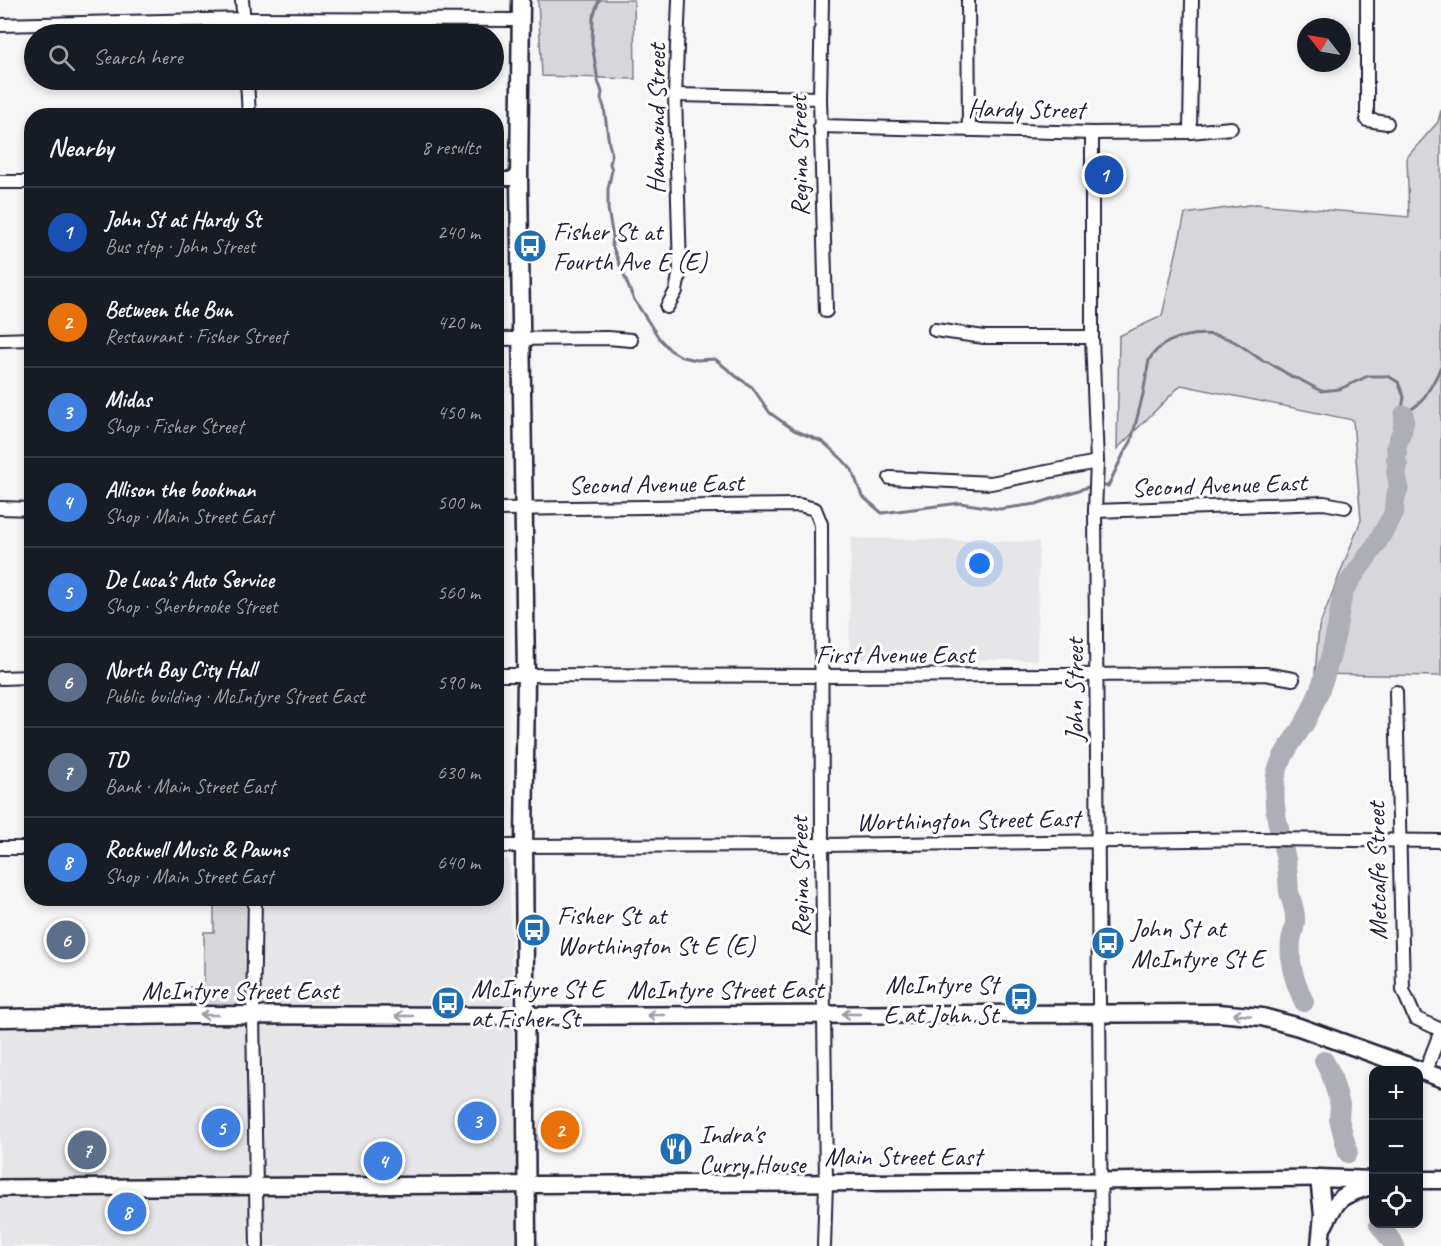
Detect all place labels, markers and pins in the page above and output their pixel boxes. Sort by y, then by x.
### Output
pin: 1 [1084,152,1124,198]
place label: Fisher St at Fourth Ave E (E) [553,215,708,278]
bus stop icon: Fisher St at Fourth Ave E (E) [512,228,548,264]
place label: Fisher St at Worthington St E (E) [557,899,756,962]
bus stop icon: Fisher St at Worthington St E (E) [516,912,552,948]
place label: John St at McIntyre St E [1129,912,1267,975]
pin: 6 [46,918,86,962]
bus stop icon: John St at McIntyre St E [1090,925,1126,961]
place label: McIntyre St E at John St [884,968,1001,1031]
place label: McIntyre St E at Fisher St [471,972,607,1035]
bus stop icon: McIntyre St E at John St [1003,981,1039,1017]
bus stop icon: McIntyre St E at Fisher St [430,985,466,1021]
pin: 3 [458,1098,496,1144]
pin: 5 [202,1106,240,1150]
pin: 2 [540,1108,580,1152]
place label: Indra's Curry House [699,1118,808,1181]
pin: 7 [68,1128,106,1172]
restaurant icon: Indra's Curry House [658,1131,694,1167]
pin: 4 [364,1138,403,1184]
pin: 8 [108,1190,146,1234]

